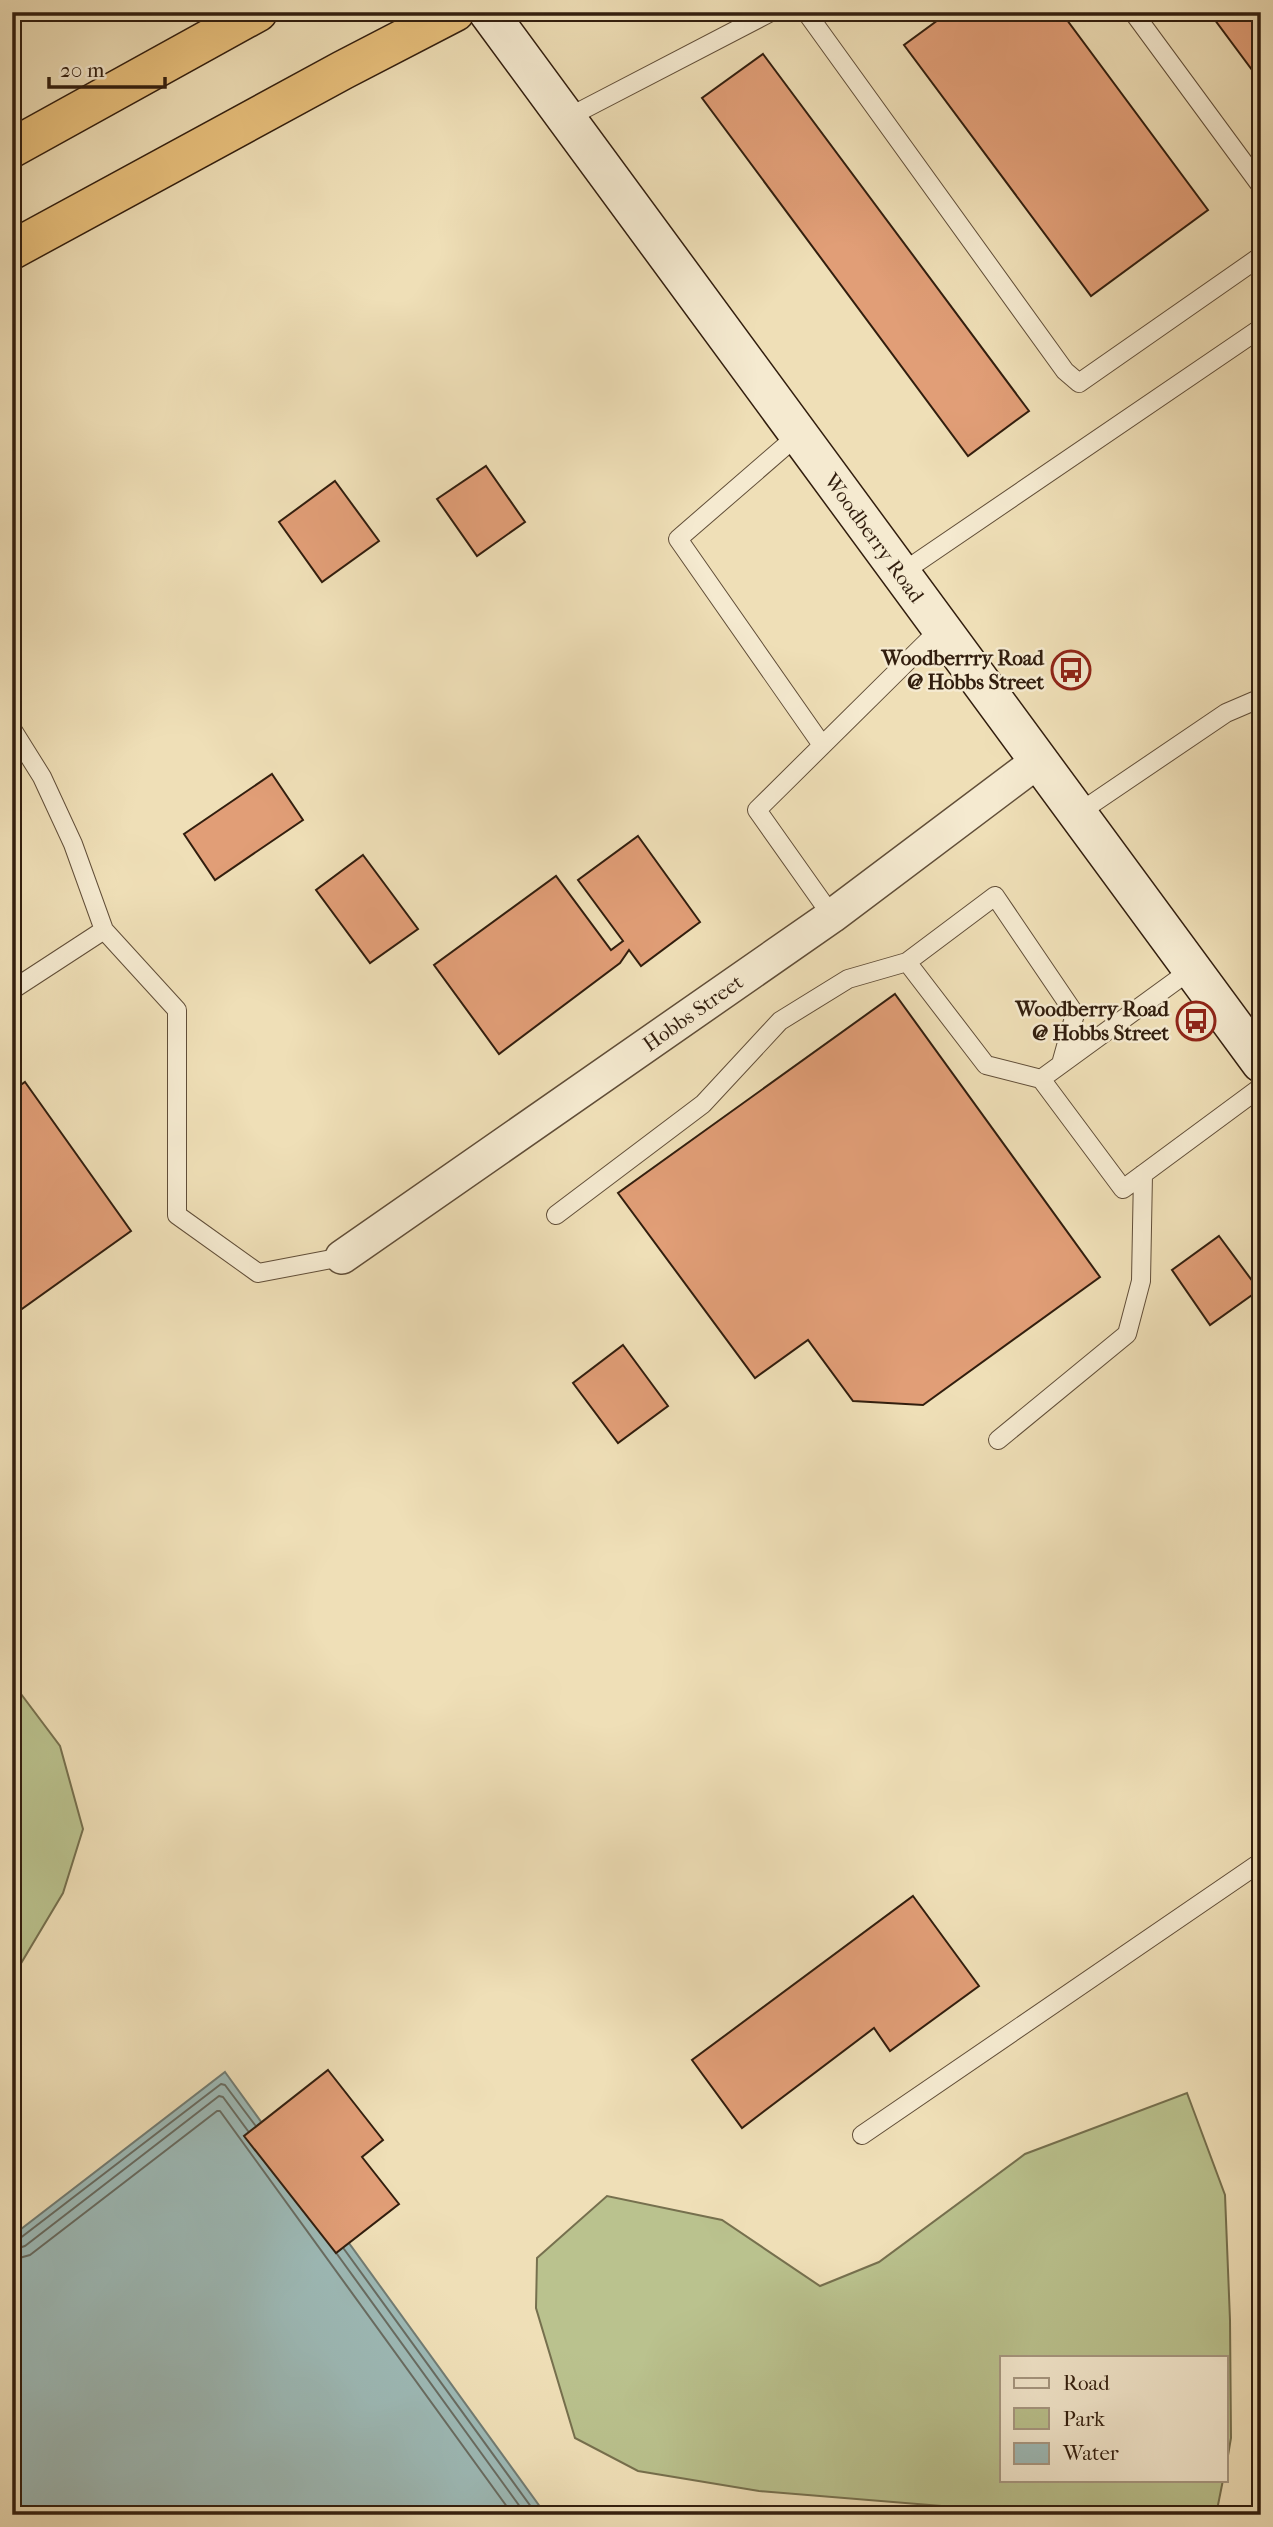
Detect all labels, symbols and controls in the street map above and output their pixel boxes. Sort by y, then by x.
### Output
scale bar [49,46,164,90]
text: 20 m [60,58,105,82]
street label: Woodberry Road [819,468,929,608]
place label: Woodberrry Road @ Hobbs Street [880,646,1045,694]
bus stop icon: Woodberrry Road @ Hobbs Street [1050,649,1092,691]
street label: Hobbs Street [638,969,748,1056]
place label: Woodberry Road @ Hobbs Street [1014,997,1170,1045]
bus stop icon: Woodberry Road @ Hobbs Street [1175,1000,1217,1042]
legend [1000,2356,1228,2482]
text: Road [1063,2371,1110,2395]
text: Park [1063,2407,1105,2431]
text: Water [1062,2441,1119,2465]

